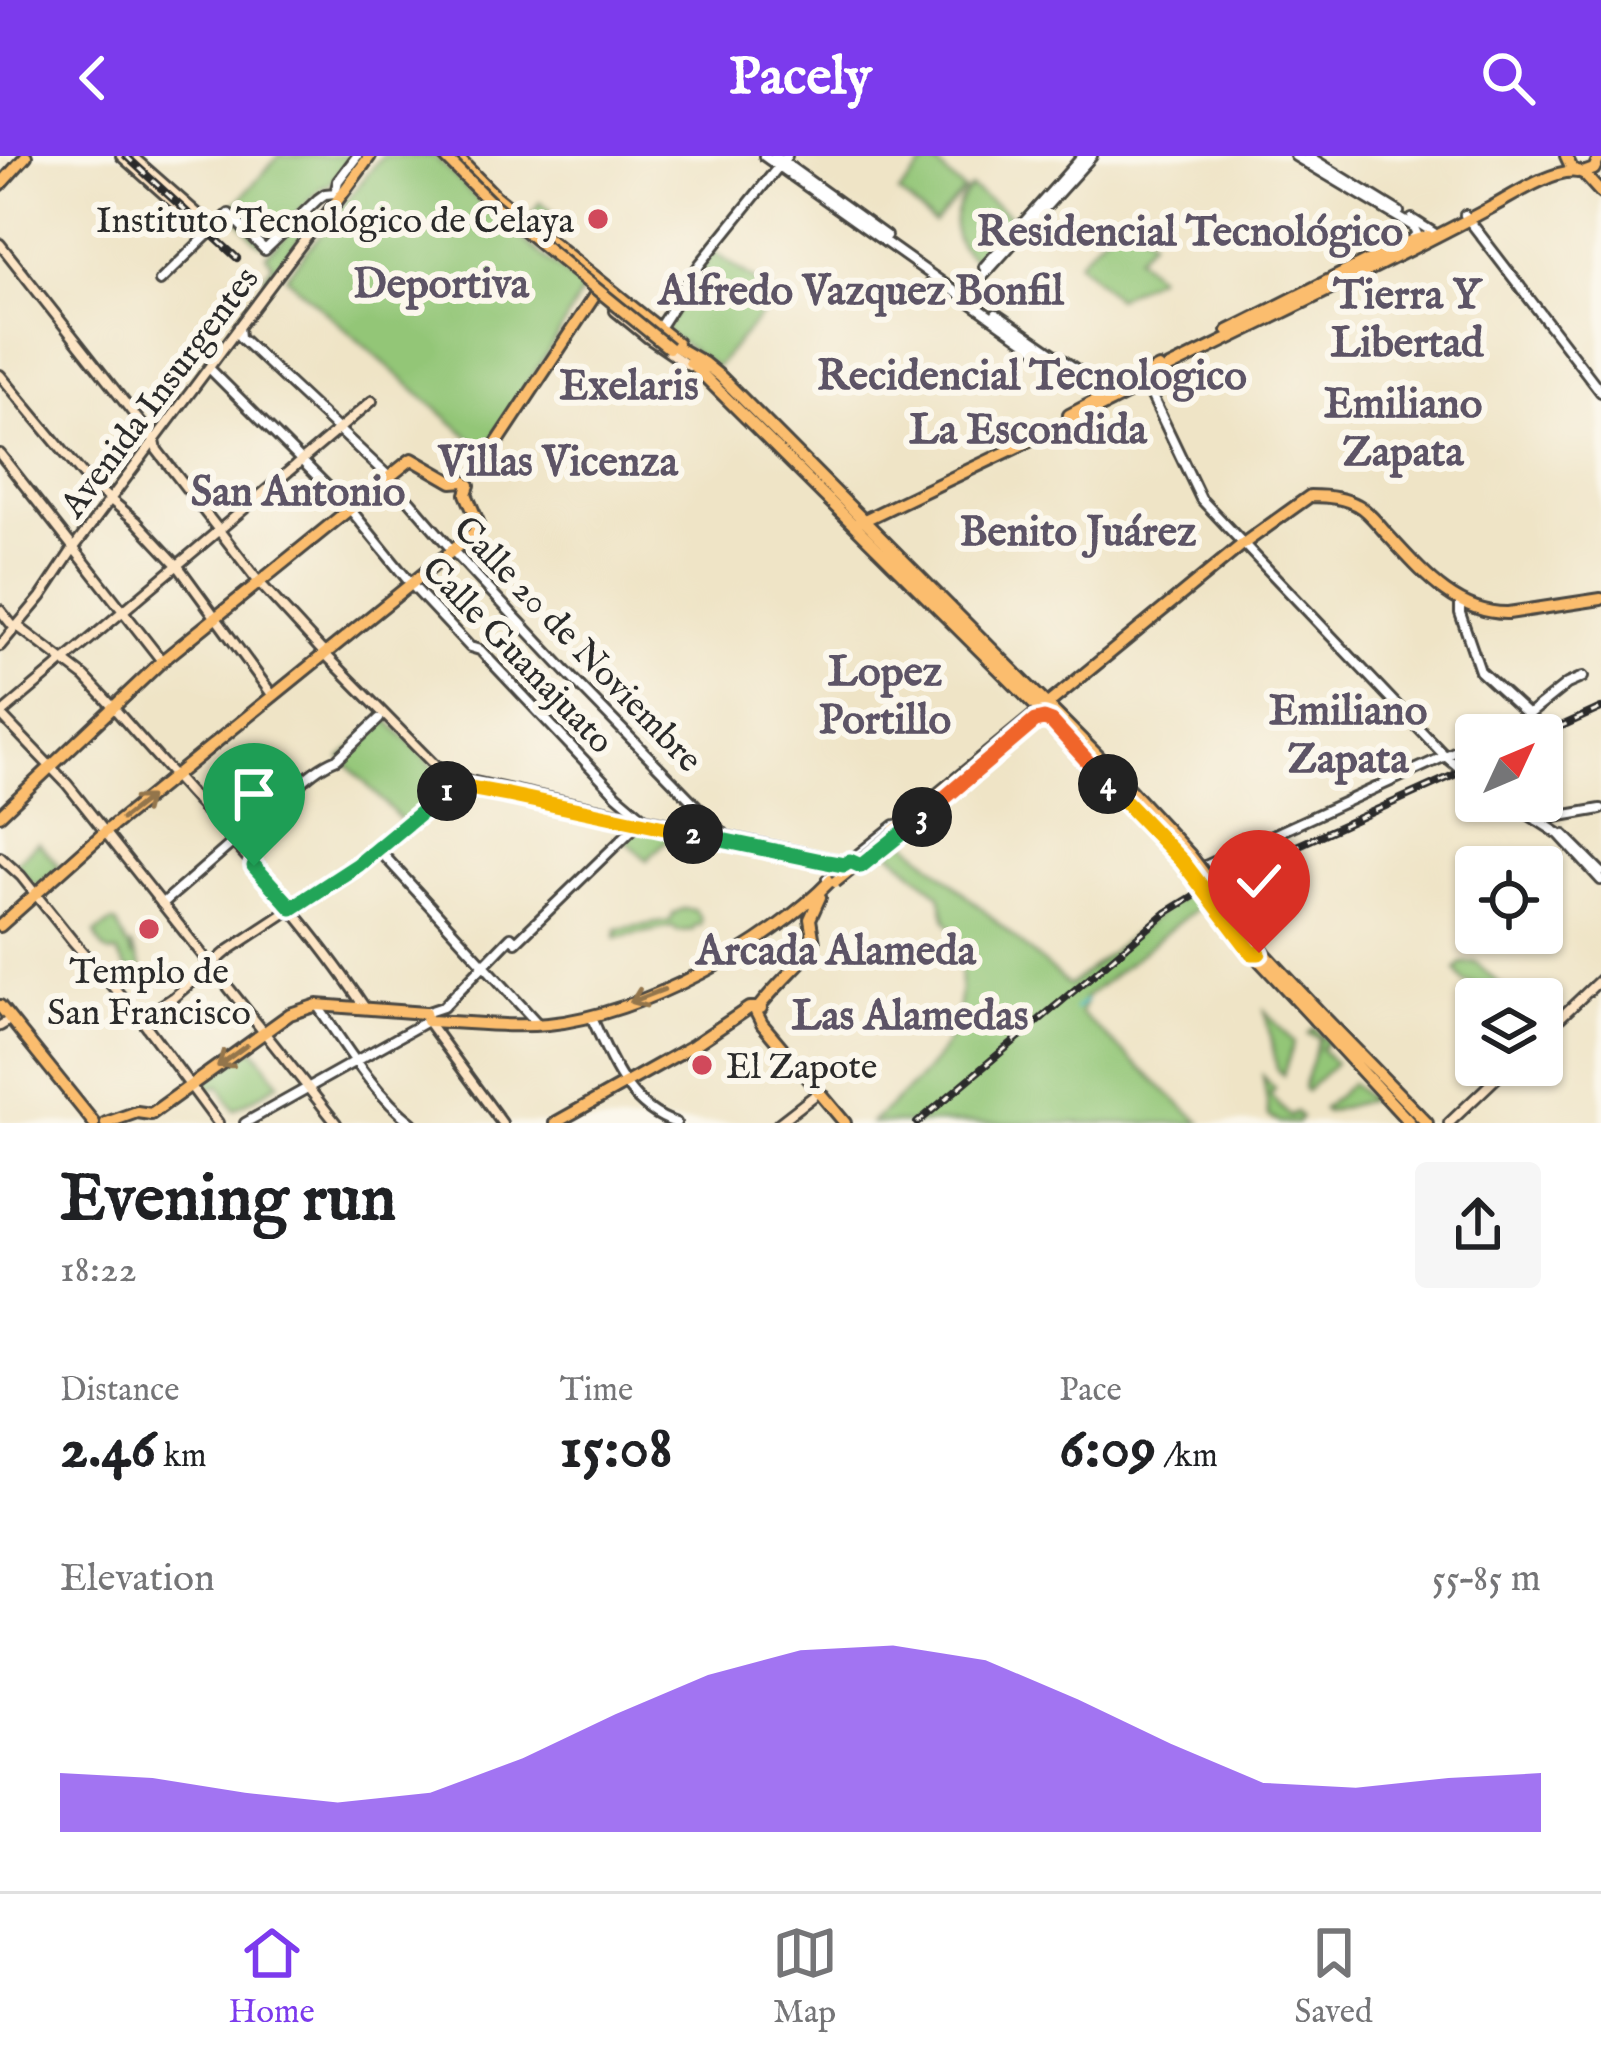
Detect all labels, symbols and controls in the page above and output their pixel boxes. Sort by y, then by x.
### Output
text: Pacely [729,44,872,113]
icon: back [60,45,126,111]
icon: search [1475,45,1541,111]
place label: Instituto Tecnológico de Celaya [96,199,574,245]
marker: Instituto Tecnológico de Celaya [585,206,611,232]
district label: Residencial Tecnológico [977,207,1403,260]
street label: Avenida Insurgentes [50,258,270,528]
district label: Deportiva [353,259,530,312]
district label: Alfredo Vazquez Bonfil [656,266,1065,319]
district label: Tierra Y Libertad [1330,270,1485,371]
district label: Recidencial Tecnologico [817,351,1247,404]
district label: Exelaris [559,361,699,414]
district label: Emiliano Zapata [1324,379,1482,480]
district label: La Escondida [909,405,1148,458]
district label: Villas Vicenza [437,437,679,490]
district label: San Antonio [191,467,405,520]
street label: Calle 20 de Noviembre [443,507,711,783]
district label: Benito Juárez [960,507,1196,560]
street label: Calle Guanajuato [411,548,623,765]
district label: Lopez Portillo [819,647,951,748]
district label: Emiliano Zapata [1269,686,1427,787]
north arrow [1455,714,1563,822]
map controls [1455,714,1563,1086]
pin [203,743,305,866]
pin: 4 [1078,754,1138,814]
icon: arrive [221,761,287,827]
pin: 1 [417,761,477,821]
text: 4 [1100,763,1116,805]
text: 1 [441,770,453,812]
pin: 3 [892,787,952,847]
one-way arrow [119,795,151,822]
text: 3 [916,796,928,838]
pin: 2 [663,804,723,864]
text: 2 [685,813,701,855]
pin [1208,830,1310,953]
button: locate [1455,846,1563,954]
icon: check [1226,848,1292,914]
marker: Templo de San Francisco [136,916,162,942]
district label: Arcada Alameda [694,926,977,979]
place label: Templo de San Francisco [47,950,251,1037]
button: layers [1455,978,1563,1086]
one-way arrow [629,986,666,1008]
district label: Las Alamedas [792,991,1028,1044]
one-way arrow [216,1043,249,1068]
place label: El Zapote [726,1045,877,1091]
marker: El Zapote [689,1052,715,1078]
text: Evening run [60,1159,396,1243]
button: share [1415,1162,1541,1288]
text: 18:22 [60,1246,137,1295]
text: Distance [60,1370,179,1412]
text: Time [560,1370,633,1412]
text: Pace [1059,1370,1122,1412]
text: 2.46 [60,1412,156,1488]
text: 15:08 [560,1412,673,1488]
text: 6:09 [1059,1412,1156,1488]
text: km [156,1436,207,1478]
text: /km [1156,1436,1218,1478]
text: Elevation [60,1555,215,1604]
text: 55–85 m [1432,1555,1541,1604]
tab: Home [228,1920,315,2034]
tab: Map [772,1920,838,2034]
tab: Saved [1294,1920,1373,2034]

